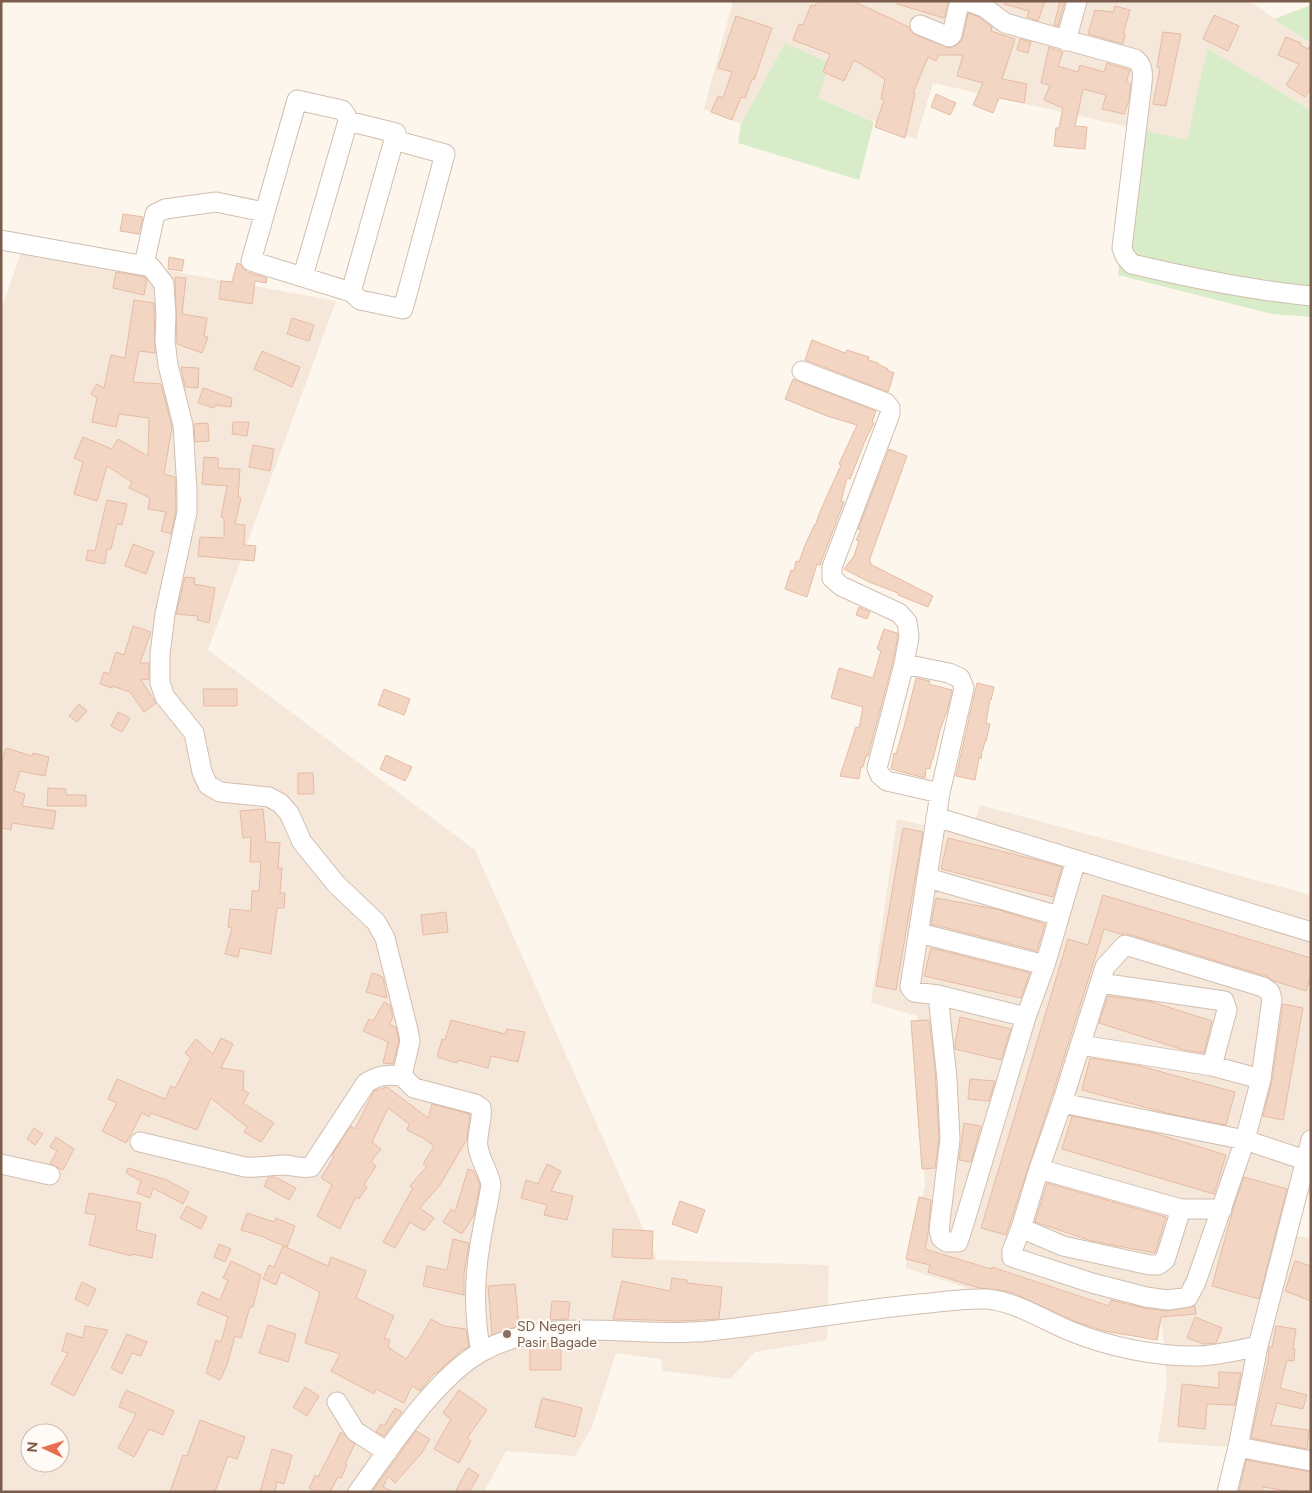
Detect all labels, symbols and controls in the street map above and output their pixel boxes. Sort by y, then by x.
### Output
place label: SD Negeri Pasir Bagade [517,1318,597,1351]
marker: SD Negeri Pasir Bagade [501,1328,513,1340]
north arrow [20,1423,70,1473]
text: N [24,1441,41,1453]

